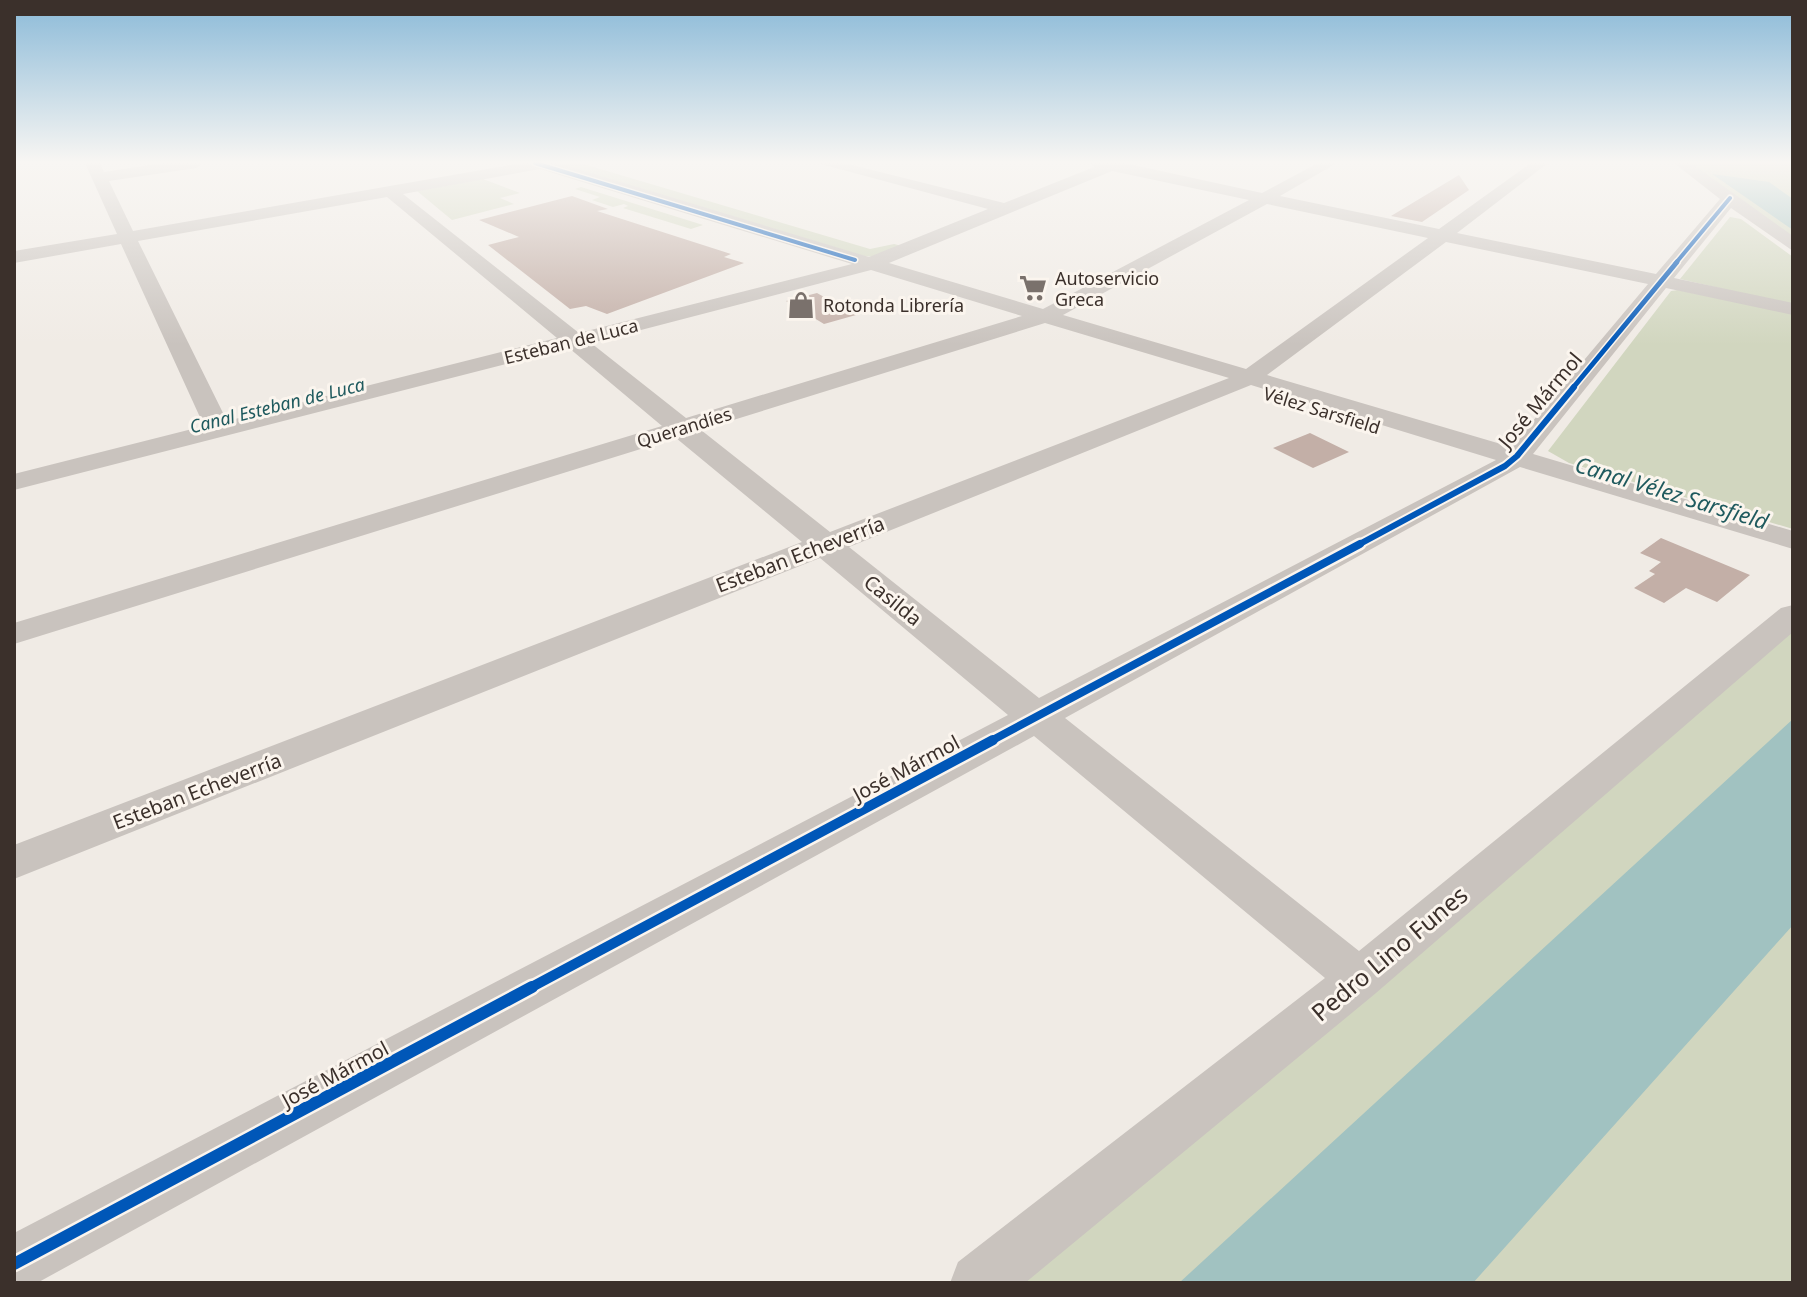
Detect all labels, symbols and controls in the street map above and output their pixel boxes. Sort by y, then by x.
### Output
place label: Autoservicio Greca [1055,266,1159,311]
supermarket icon: Autoservicio Greca [1018,273,1048,303]
shop icon: Rotonda Librería [786,290,816,320]
place label: Rotonda Librería [823,293,964,317]
street label: Esteban de Luca [501,313,641,369]
street label: José Mármol [1491,346,1588,455]
water label: Canal Esteban de Luca [187,372,367,438]
street label: Vélez Sarsfield [1261,381,1383,439]
street label: Querandíes [634,401,734,453]
water label: Canal Vélez Sarsfield [1572,448,1774,536]
street label: Esteban Echeverría [712,509,888,599]
street label: Casilda [858,568,928,632]
street label: José Mármol [846,729,964,808]
street label: Esteban Echeverría [109,746,285,836]
street label: Pedro Lino Funes [1304,878,1474,1028]
street label: José Mármol [275,1035,393,1114]

